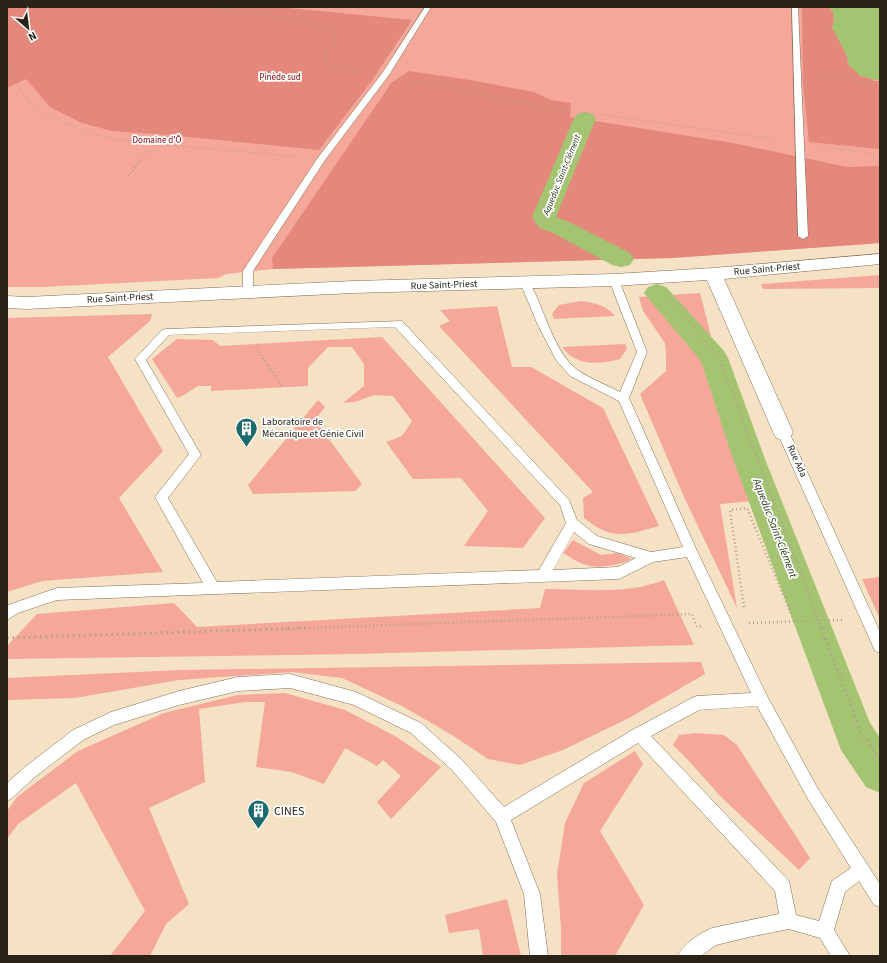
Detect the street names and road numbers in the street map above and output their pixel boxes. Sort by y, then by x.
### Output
street label: Rue Saint-Priest [733,259,801,279]
street label: Rue Saint-Priest [410,277,478,293]
street label: Rue Saint-Priest [86,289,154,307]
street label: Rue Ada [784,443,810,479]

